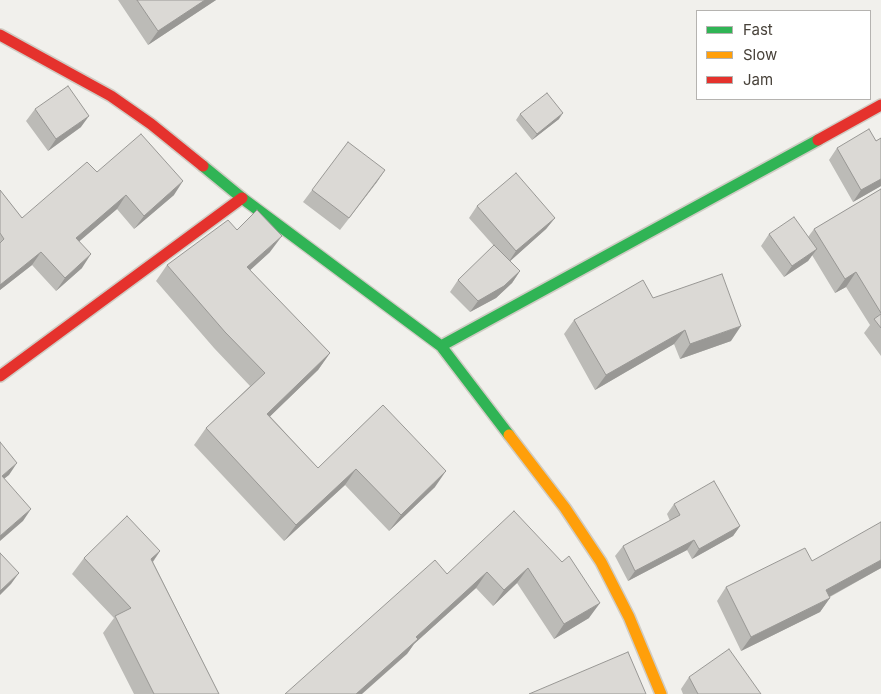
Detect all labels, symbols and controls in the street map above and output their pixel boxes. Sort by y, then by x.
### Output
legend [696,10,871,100]
text: Fast [743,20,773,39]
text: Slow [743,45,777,64]
text: Jam [743,70,773,89]

